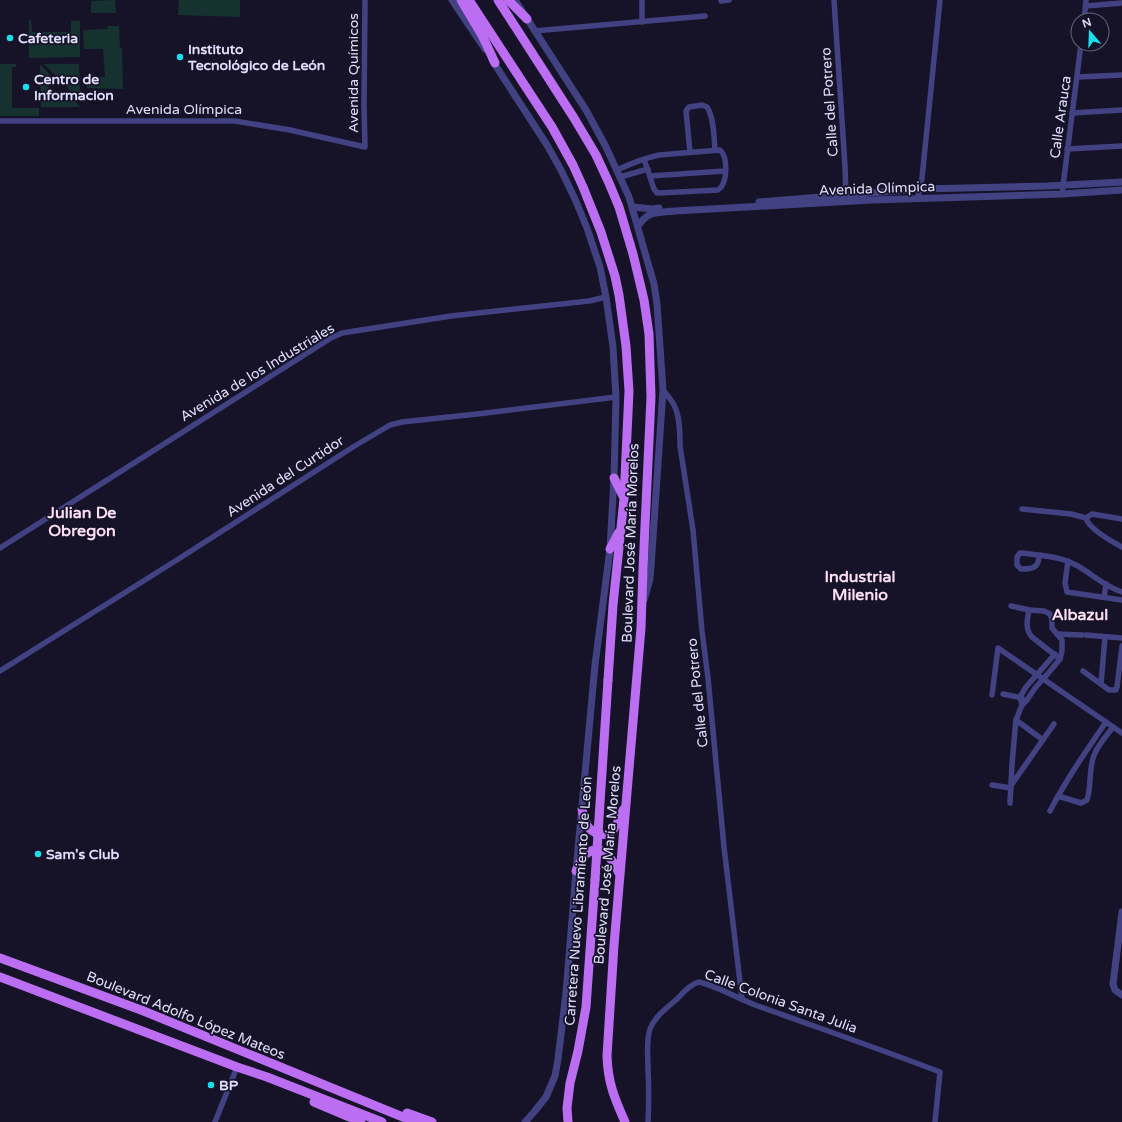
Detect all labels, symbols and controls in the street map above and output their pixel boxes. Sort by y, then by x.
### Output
north arrow [1070,12,1110,52]
street label: Avenida Químicos [345,13,362,133]
text: N [1081,15,1093,31]
place label: Cafeteria [18,30,78,47]
marker: Cafeteria [5,33,15,43]
place label: Instituto Tecnológico de León [187,41,325,74]
street label: Calle del Potrero [817,47,842,157]
marker: Instituto Tecnológico de León [175,52,185,62]
place label: Centro de Informacion [34,71,114,104]
street label: Calle Arauca [1046,75,1075,160]
marker: Centro de Informacion [21,82,31,92]
street label: Avenida Olímpica [126,101,242,118]
street label: Avenida Olímpica [819,178,935,199]
street label: Avenida de los Industriales [177,319,338,425]
street label: Avenida del Curtidor [223,432,348,521]
street label: Boulevard José María Morelos [619,443,642,643]
district label: Julian De Obregon [47,503,116,541]
district label: Industrial Milenio [825,567,895,605]
district label: Albazul [1052,605,1108,625]
street label: Calle del Potrero [683,637,712,748]
street label: Boulevard José María Morelos [590,765,625,965]
street label: Carretera Nuevo Libramiento de León [561,776,596,1026]
place label: Sam's Club [46,846,120,863]
marker: Sam's Club [33,849,43,859]
street label: Calle Colonia Santa Julia [702,966,860,1037]
street label: Boulevard Adolfo López Mateos [84,968,288,1063]
place label: BP [219,1077,239,1094]
marker: BP [206,1080,216,1090]

